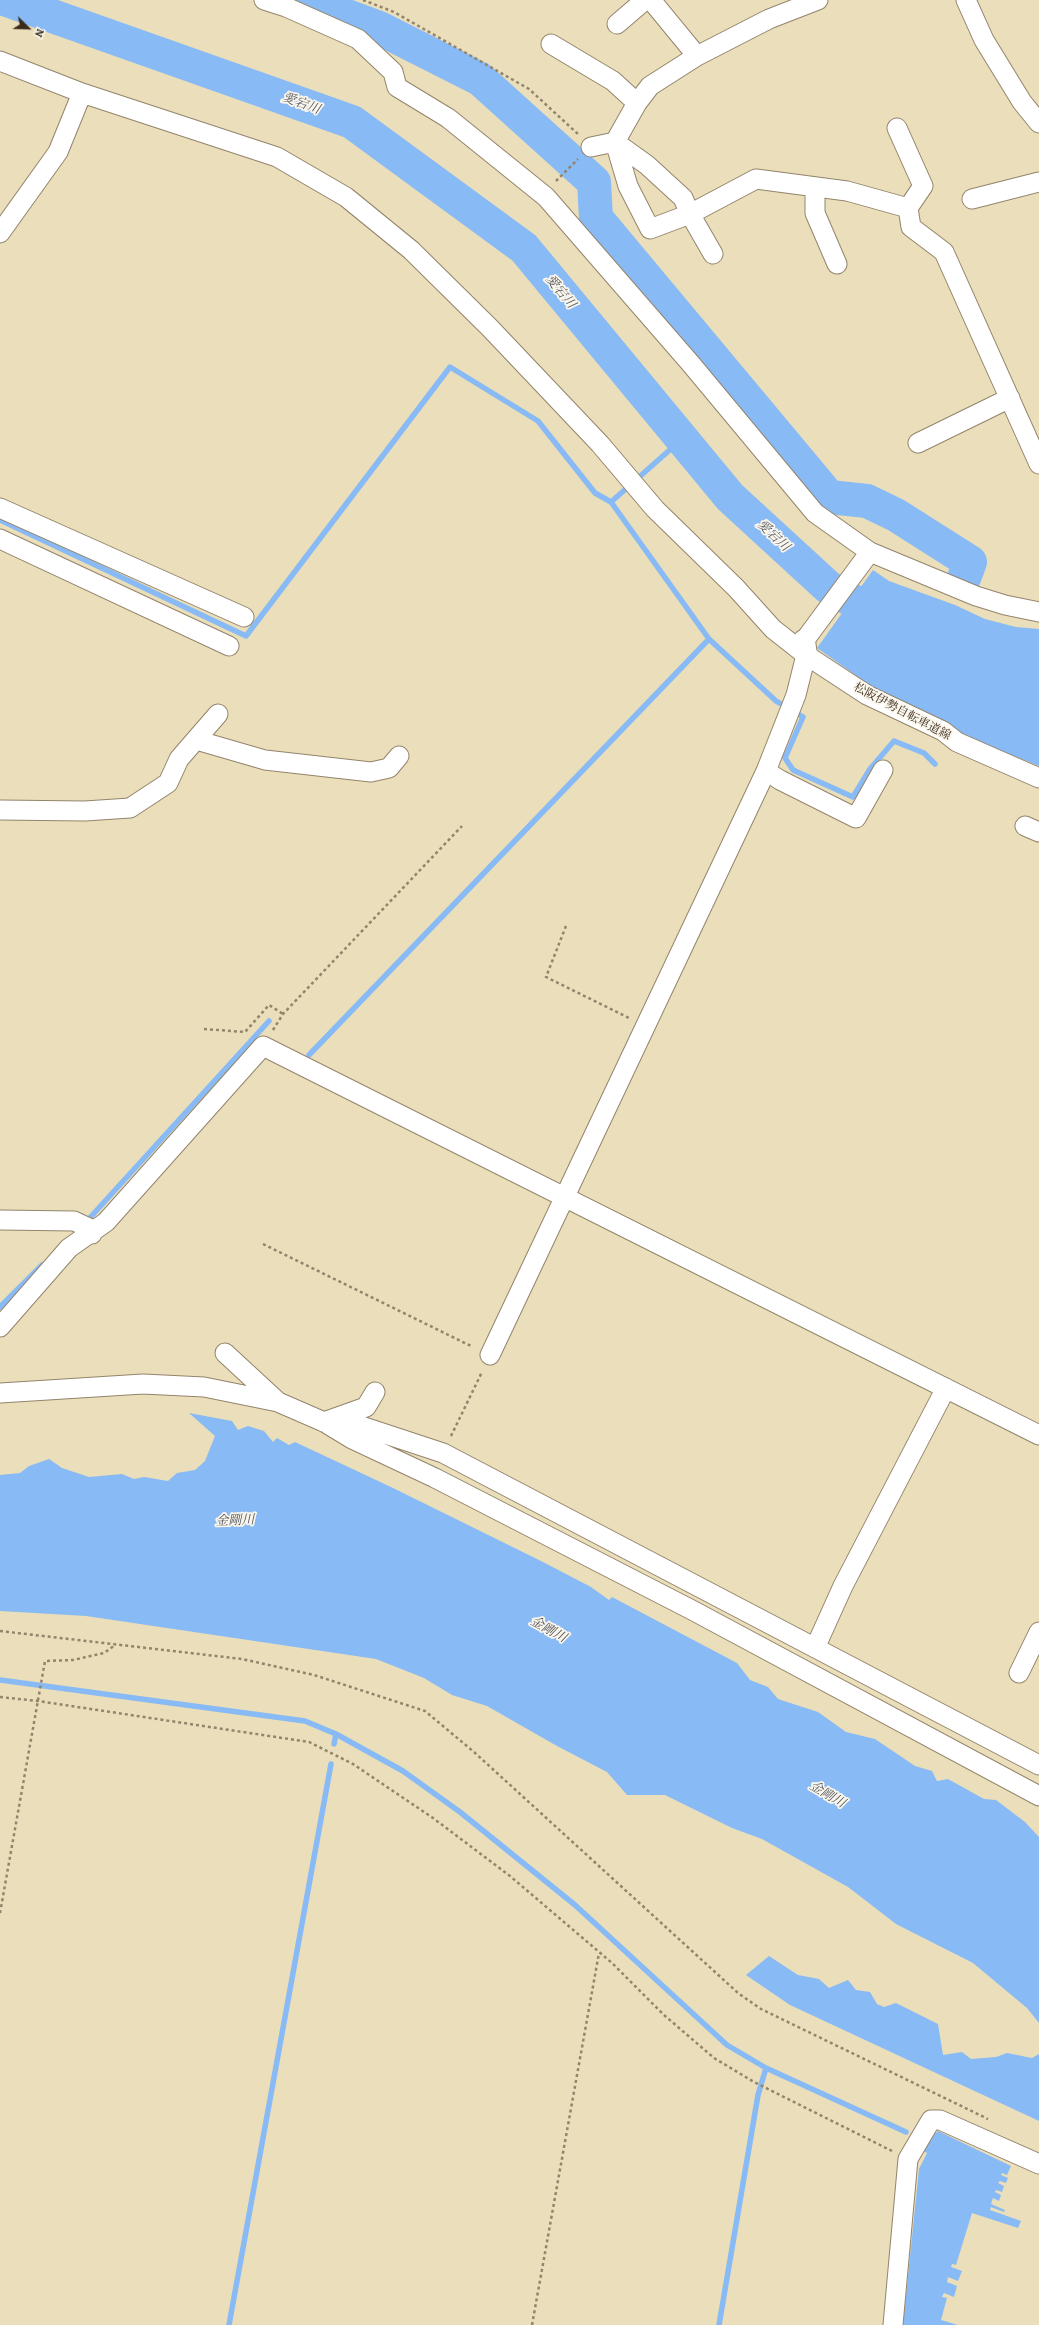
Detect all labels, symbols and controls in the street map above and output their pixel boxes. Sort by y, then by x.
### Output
north arrow [8,8,48,48]
text: N [31,26,48,39]
water label: 愛宕川 [280,90,322,118]
water label: 愛宕川 [541,272,579,312]
water label: 愛宕川 [753,517,793,555]
street label: 松阪伊勢自転車道線 [851,680,953,744]
water label: 金剛川 [215,1513,255,1529]
water label: 金剛川 [527,1614,569,1646]
water label: 金剛川 [806,1778,848,1812]

